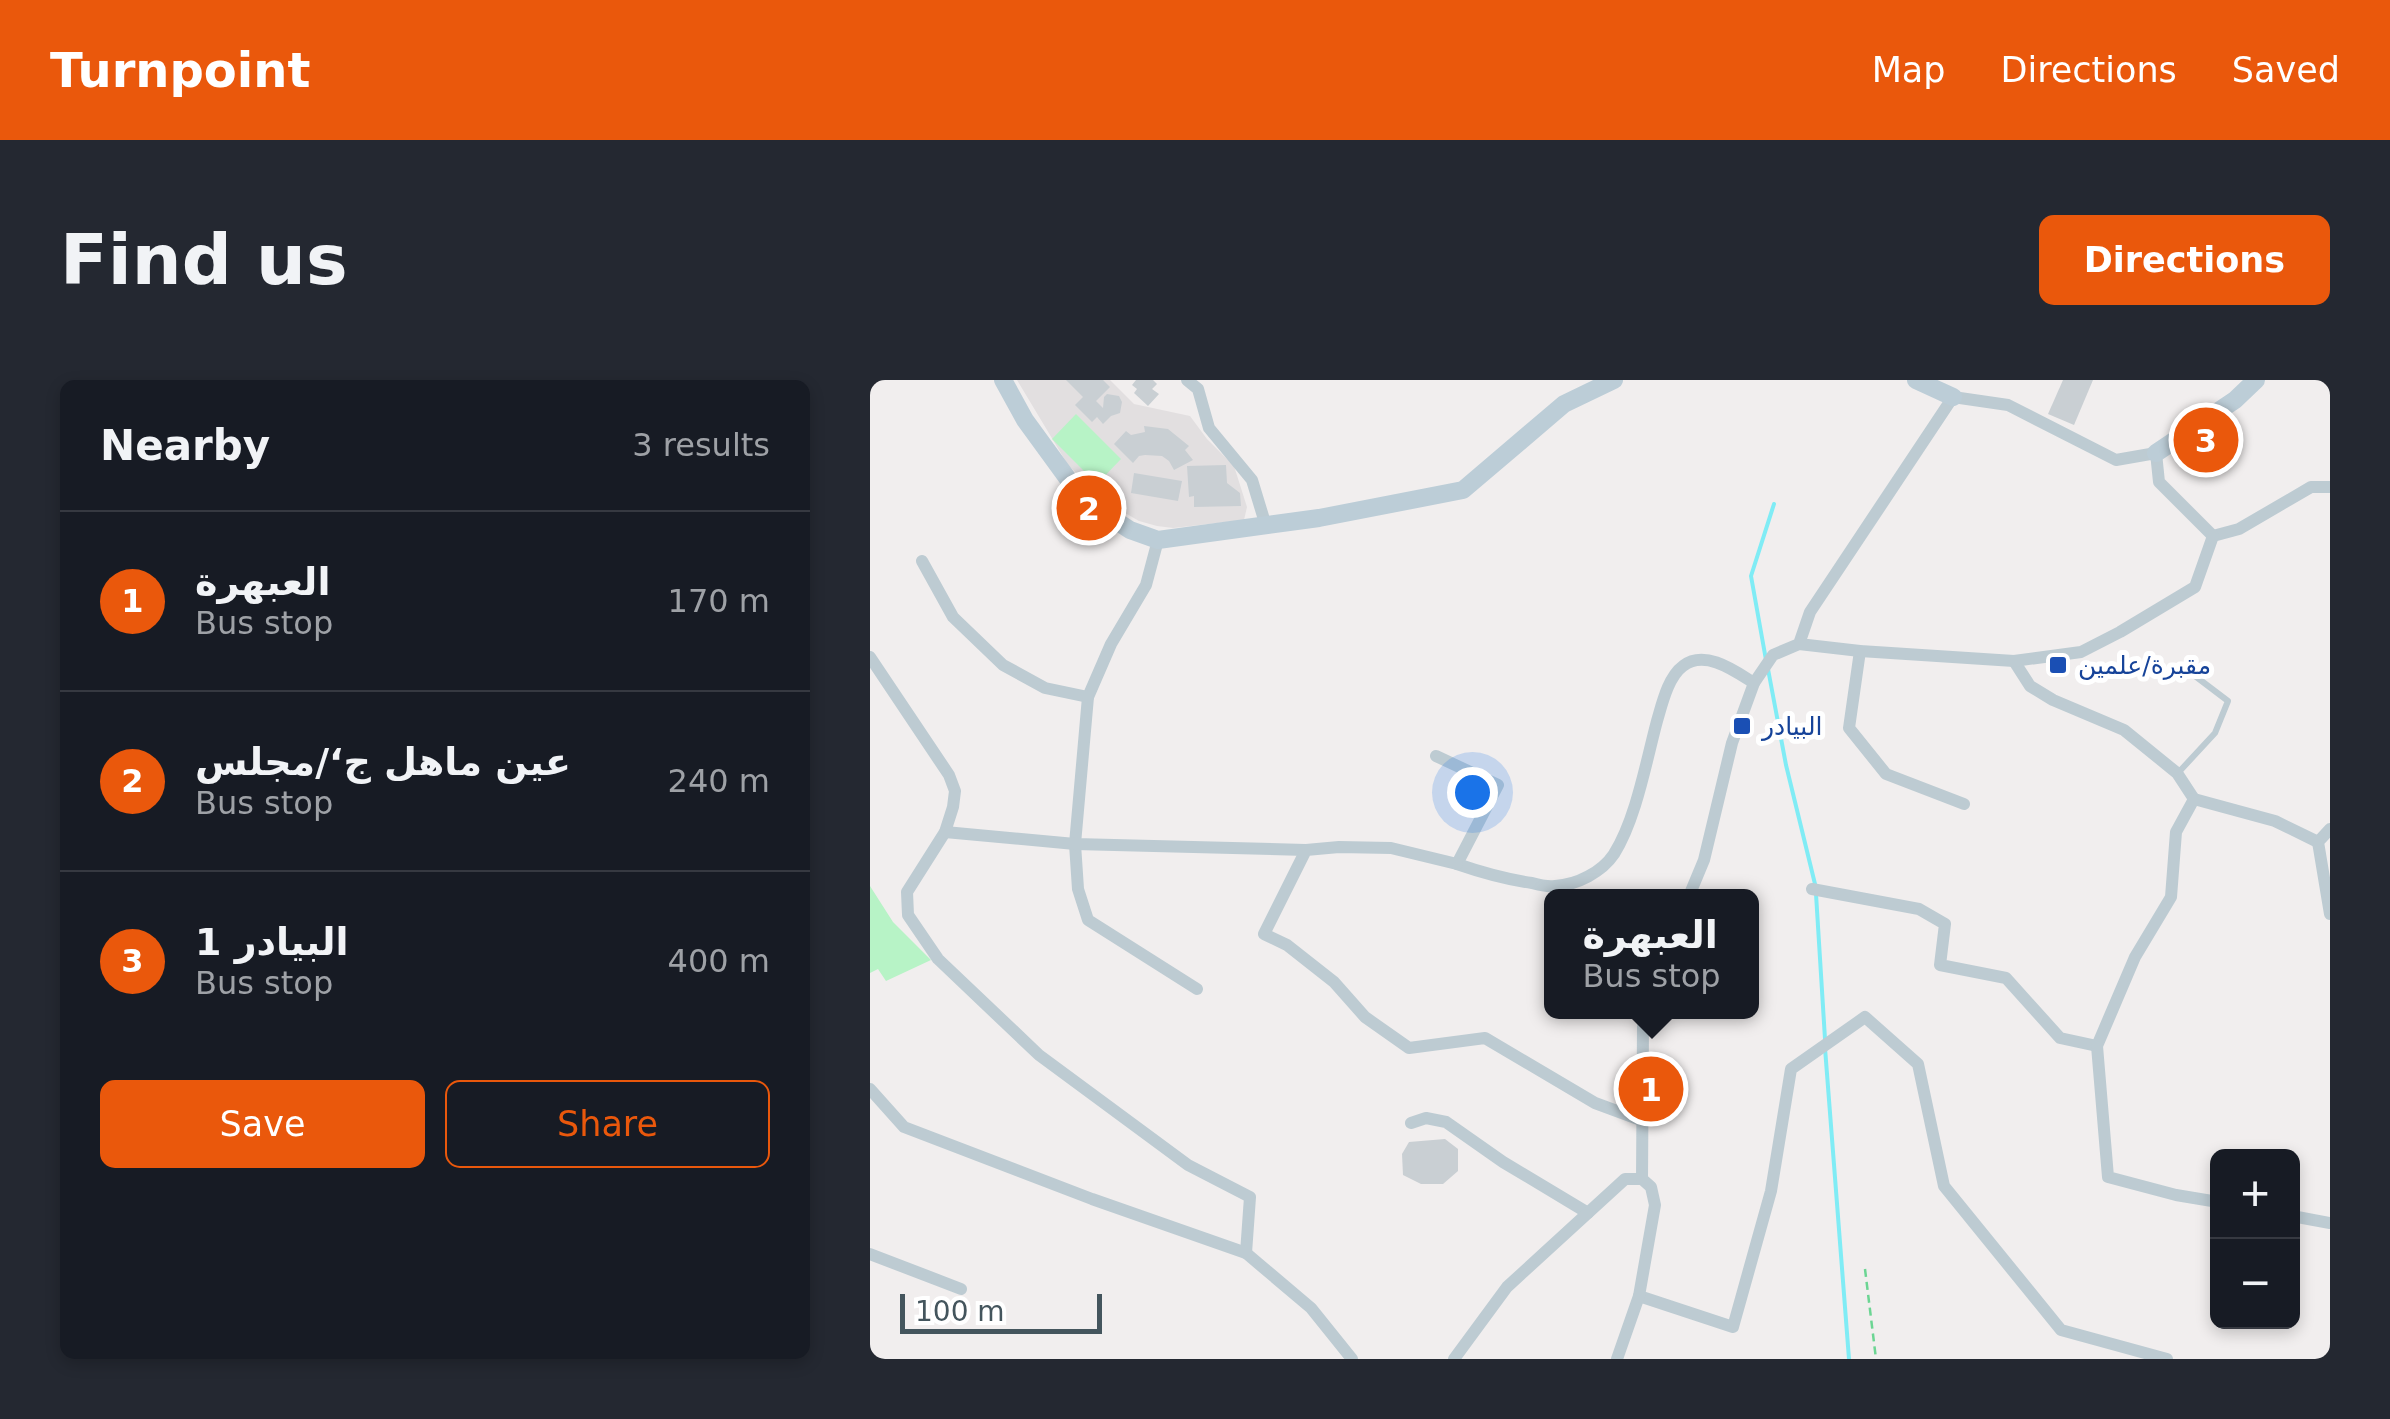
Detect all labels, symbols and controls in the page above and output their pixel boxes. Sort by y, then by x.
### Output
text: Turnpoint [50,42,310,98]
text: Map [1872,50,1946,90]
text: Directions [2001,50,2177,90]
text: Saved [2232,50,2340,90]
button: Directions [2039,215,2330,305]
text: Find us [60,219,348,301]
pin: 3 [2174,402,2238,478]
text: Nearby [100,421,270,470]
text: 3 results [632,426,770,464]
pin: 2 [1056,470,1122,546]
text: العبهرة [195,560,330,604]
text: 1 [121,582,144,620]
text: 170 m [668,582,770,620]
text: Bus stop [195,604,333,642]
place label: مقبرة/علمين [2078,651,2211,680]
marker: مقبرة/علمين [2047,654,2069,676]
place label: البيادر [1760,712,1822,741]
marker: البيادر [1731,715,1753,737]
text: عين ماهل ج‘/مجلس [195,740,571,784]
text: 2 [121,762,144,800]
text: 240 m [668,762,770,800]
your location [1447,767,1498,818]
text: Bus stop [195,784,333,822]
popup [1544,889,1759,1019]
text: العبهرة [1582,913,1718,957]
text: البيادر 1 [195,920,349,964]
text: 3 [121,942,144,980]
text: 400 m [668,942,770,980]
text: Bus stop [1582,957,1721,995]
text: Bus stop [195,964,333,1002]
pin: 1 [1618,1052,1684,1126]
button: Save [100,1080,425,1168]
button: Share [445,1080,770,1168]
map controls [2210,1149,2300,1329]
button: + [2210,1149,2300,1239]
button: − [2210,1239,2300,1329]
scale bar [900,1289,1102,1334]
text: 100 m [915,1295,1005,1328]

